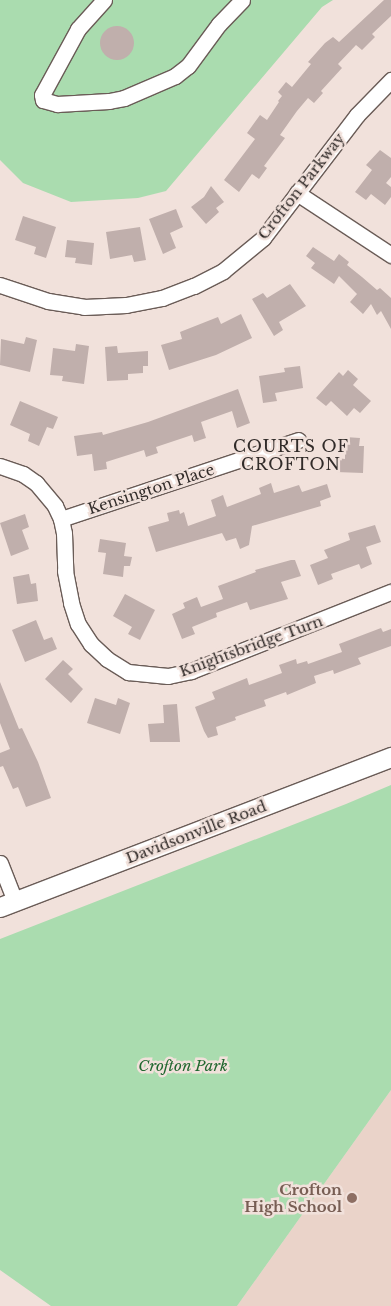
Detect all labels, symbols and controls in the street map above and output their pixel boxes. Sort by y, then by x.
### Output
street label: Crofton Parkway [254,129,348,243]
district label: COURTS OF CROFTON [232,436,350,474]
street label: Kensington Place [86,460,216,518]
street label: Knightsbridge Turn [177,612,325,680]
street label: Davidsonville Road [123,797,269,867]
park label: Crofton Park [138,1057,228,1075]
place label: Crofton High School [244,1180,342,1215]
marker: Crofton High School [346,1192,358,1204]

